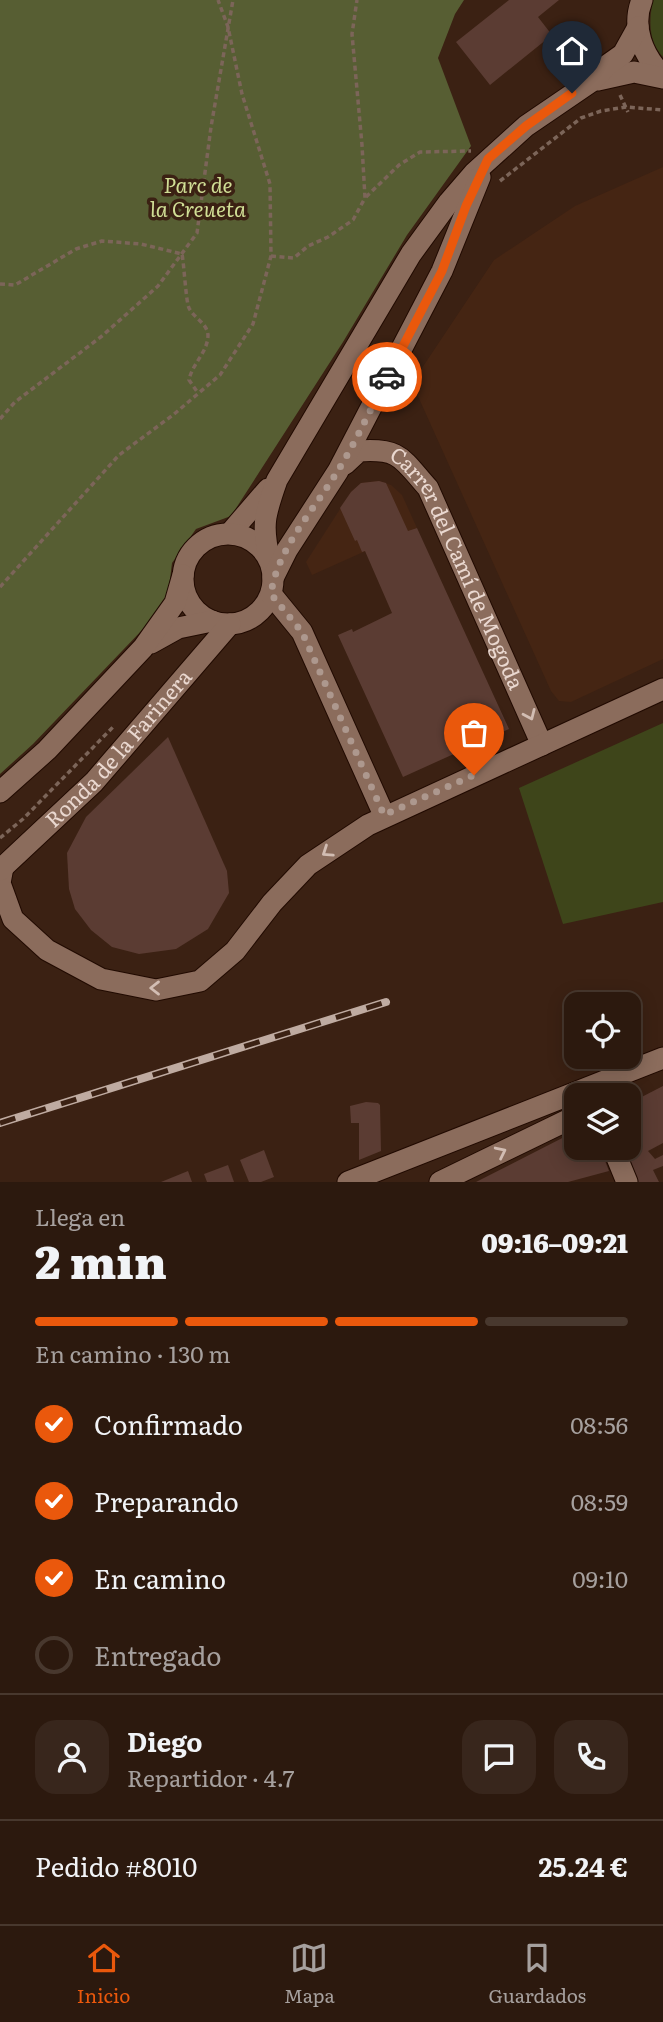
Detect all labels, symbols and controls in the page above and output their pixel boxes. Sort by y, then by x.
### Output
pin [542,21,602,93]
icon: home [553,32,591,70]
park label: Parc de la Creueta [150,168,246,223]
courier [352,342,422,412]
icon: car [368,358,406,396]
street label: Carrer del Camí de Mogoda [385,437,534,694]
street label: Ronda de la Farinera [37,661,198,833]
pin [444,703,504,775]
one-way arrow [522,708,536,720]
icon: bag [455,714,493,752]
one-way arrow [322,844,335,856]
one-way arrow [149,980,160,996]
map controls [564,992,641,1160]
button: locate [564,992,641,1069]
button: layers [564,1083,641,1160]
one-way arrow [494,1146,506,1160]
text: Llega en [35,1199,125,1233]
text: 09:16–09:21 [481,1222,628,1261]
text: 2 min [35,1225,167,1293]
text: En camino · 130 m [35,1336,231,1370]
text: Confirmado [94,1404,243,1443]
icon: check [35,1405,73,1443]
text: 08:56 [570,1407,628,1441]
text: Preparando [94,1481,239,1520]
icon: check [35,1482,73,1520]
text: 08:59 [571,1484,628,1518]
text: En camino [94,1558,226,1597]
icon: check [35,1559,73,1597]
text: 09:10 [572,1561,628,1595]
text: Entregado [94,1635,221,1674]
button: person [35,1720,109,1794]
button: chat [462,1720,536,1794]
button: phone [554,1720,628,1794]
text: Diego [127,1721,203,1760]
text: Repartidor · 4.7 [127,1760,294,1794]
text: Pedido #8010 [35,1846,197,1885]
text: 25.24 € [538,1846,628,1885]
tab: Inicio [77,1939,130,2009]
tab: Mapa [284,1939,335,2009]
tab: Guardados [488,1939,586,2009]

